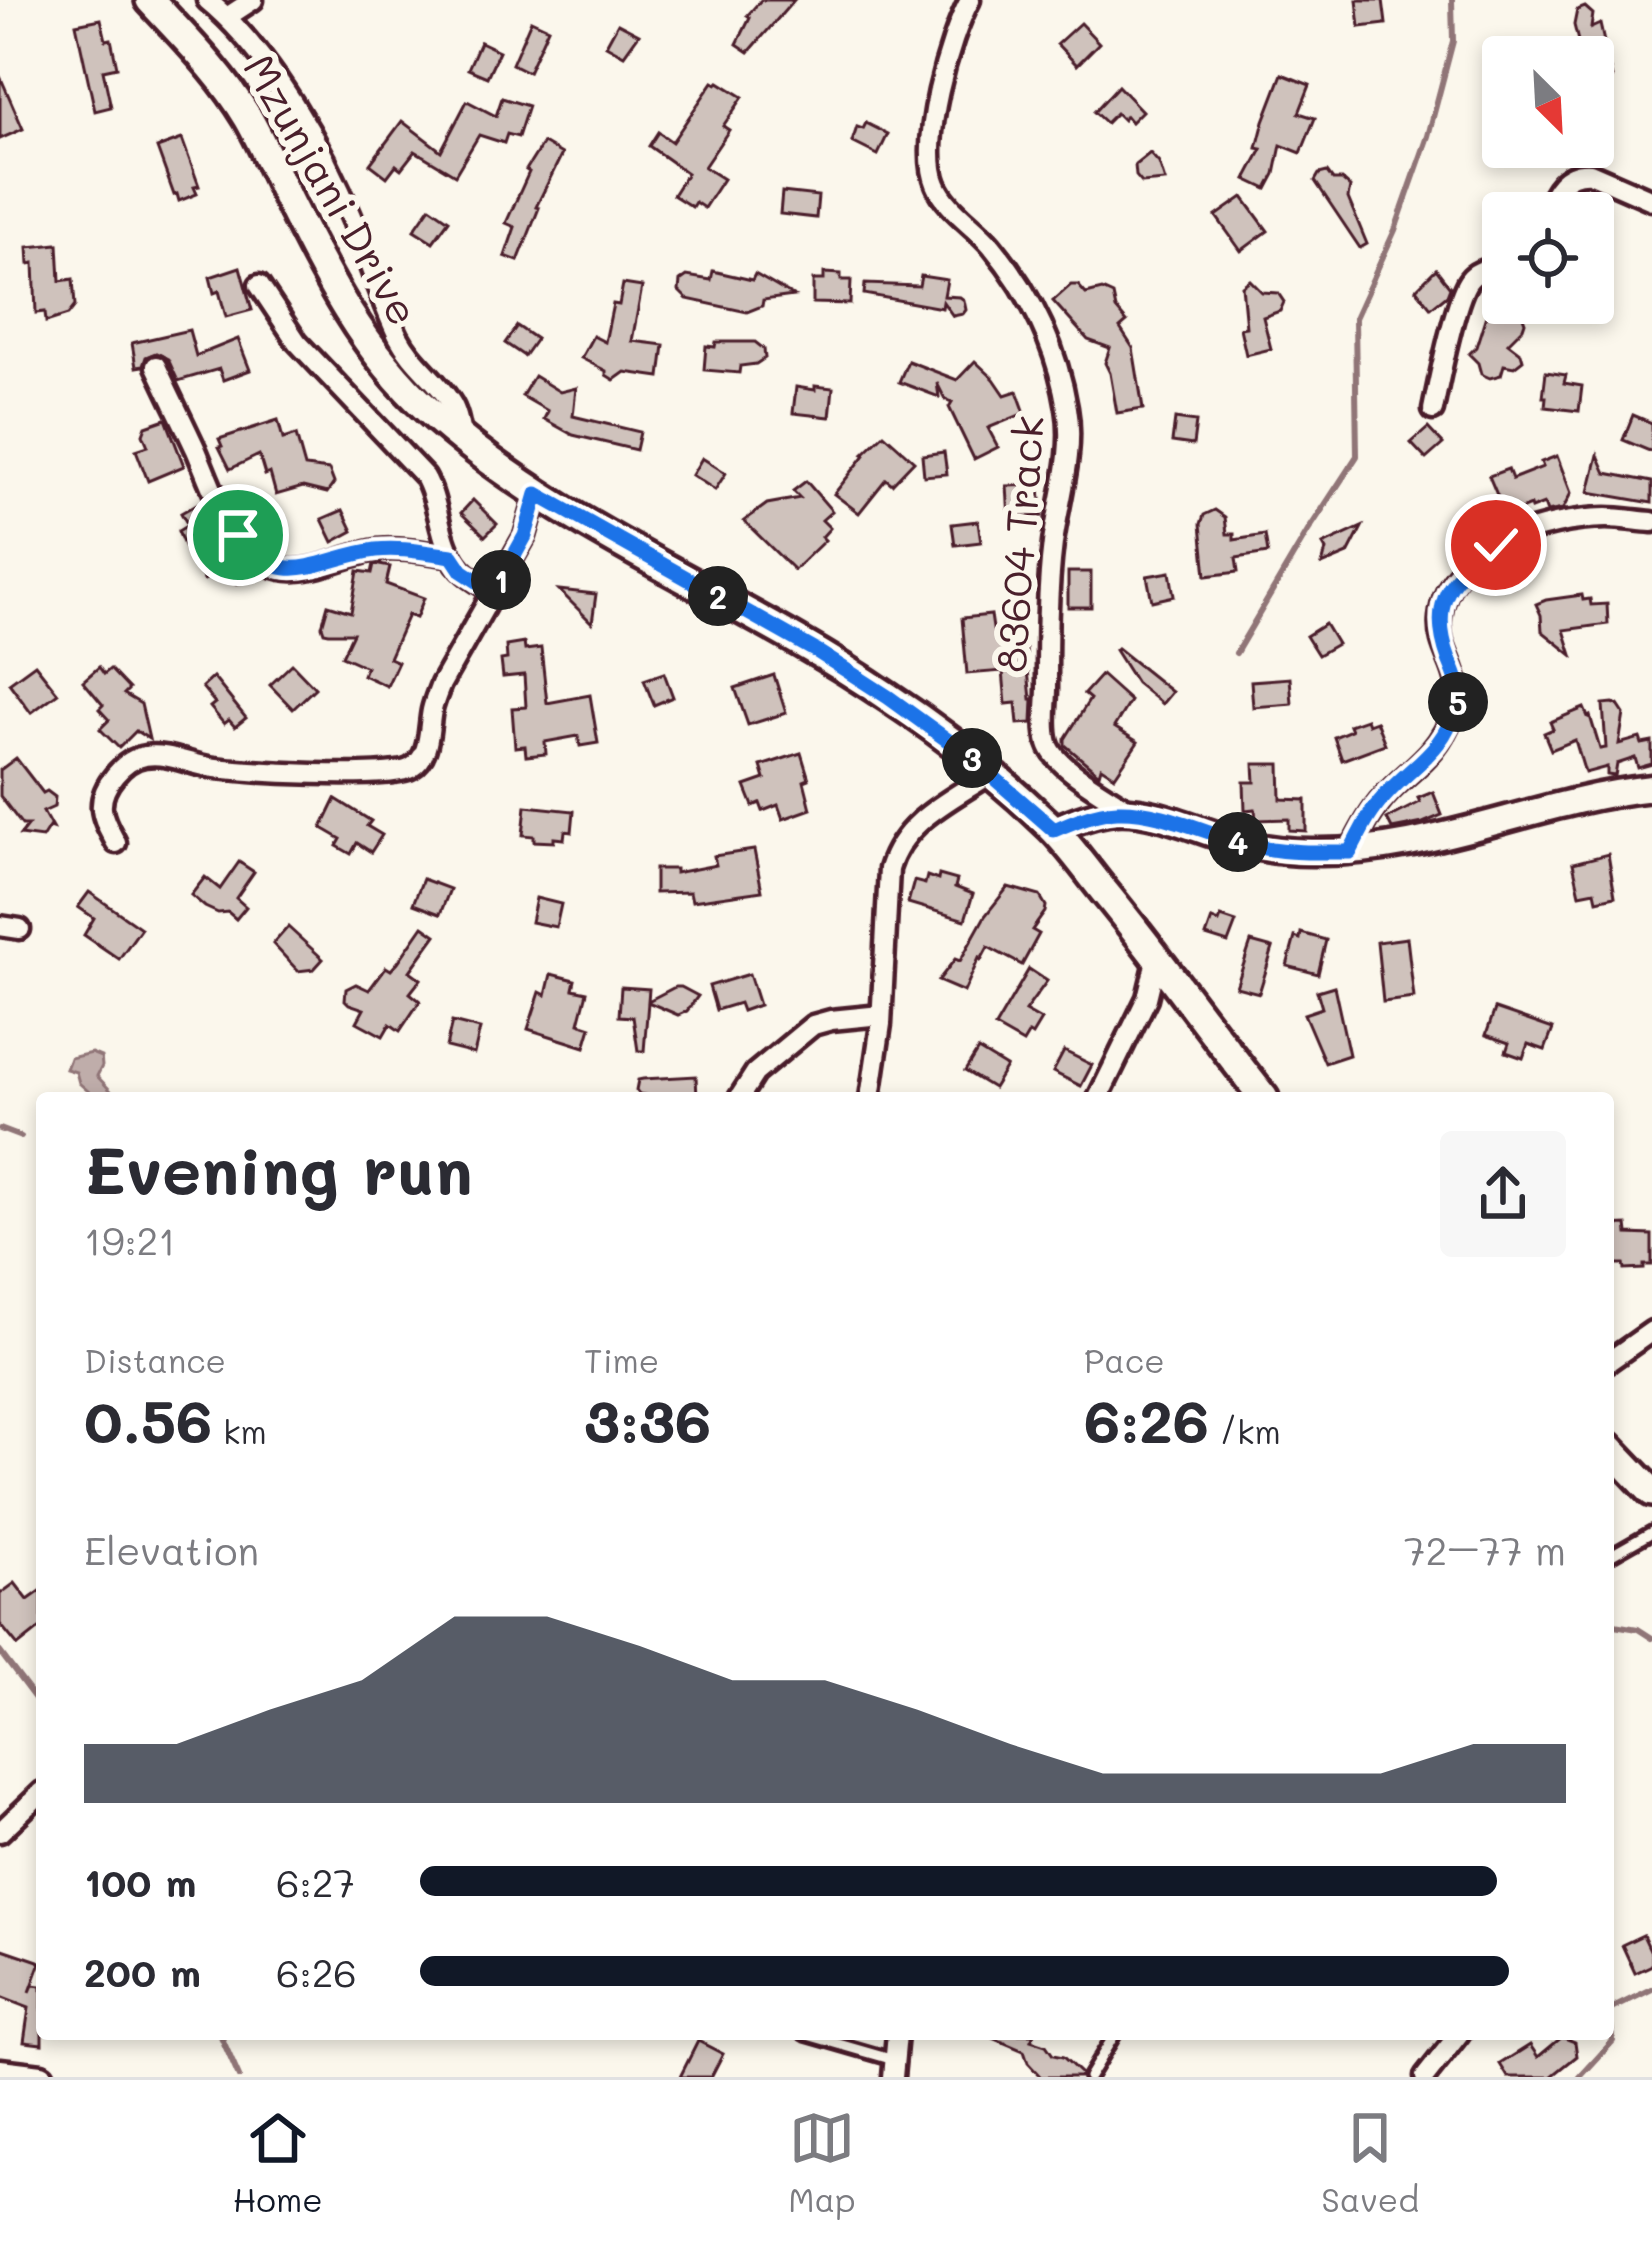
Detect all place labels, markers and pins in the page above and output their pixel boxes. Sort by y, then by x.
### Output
pin [187,484,289,586]
pin [1445,494,1547,596]
pin: 1 [471,550,531,610]
pin: 2 [688,566,748,626]
pin: 5 [1428,672,1488,732]
pin: 3 [942,728,1002,788]
pin: 4 [1208,812,1268,872]

